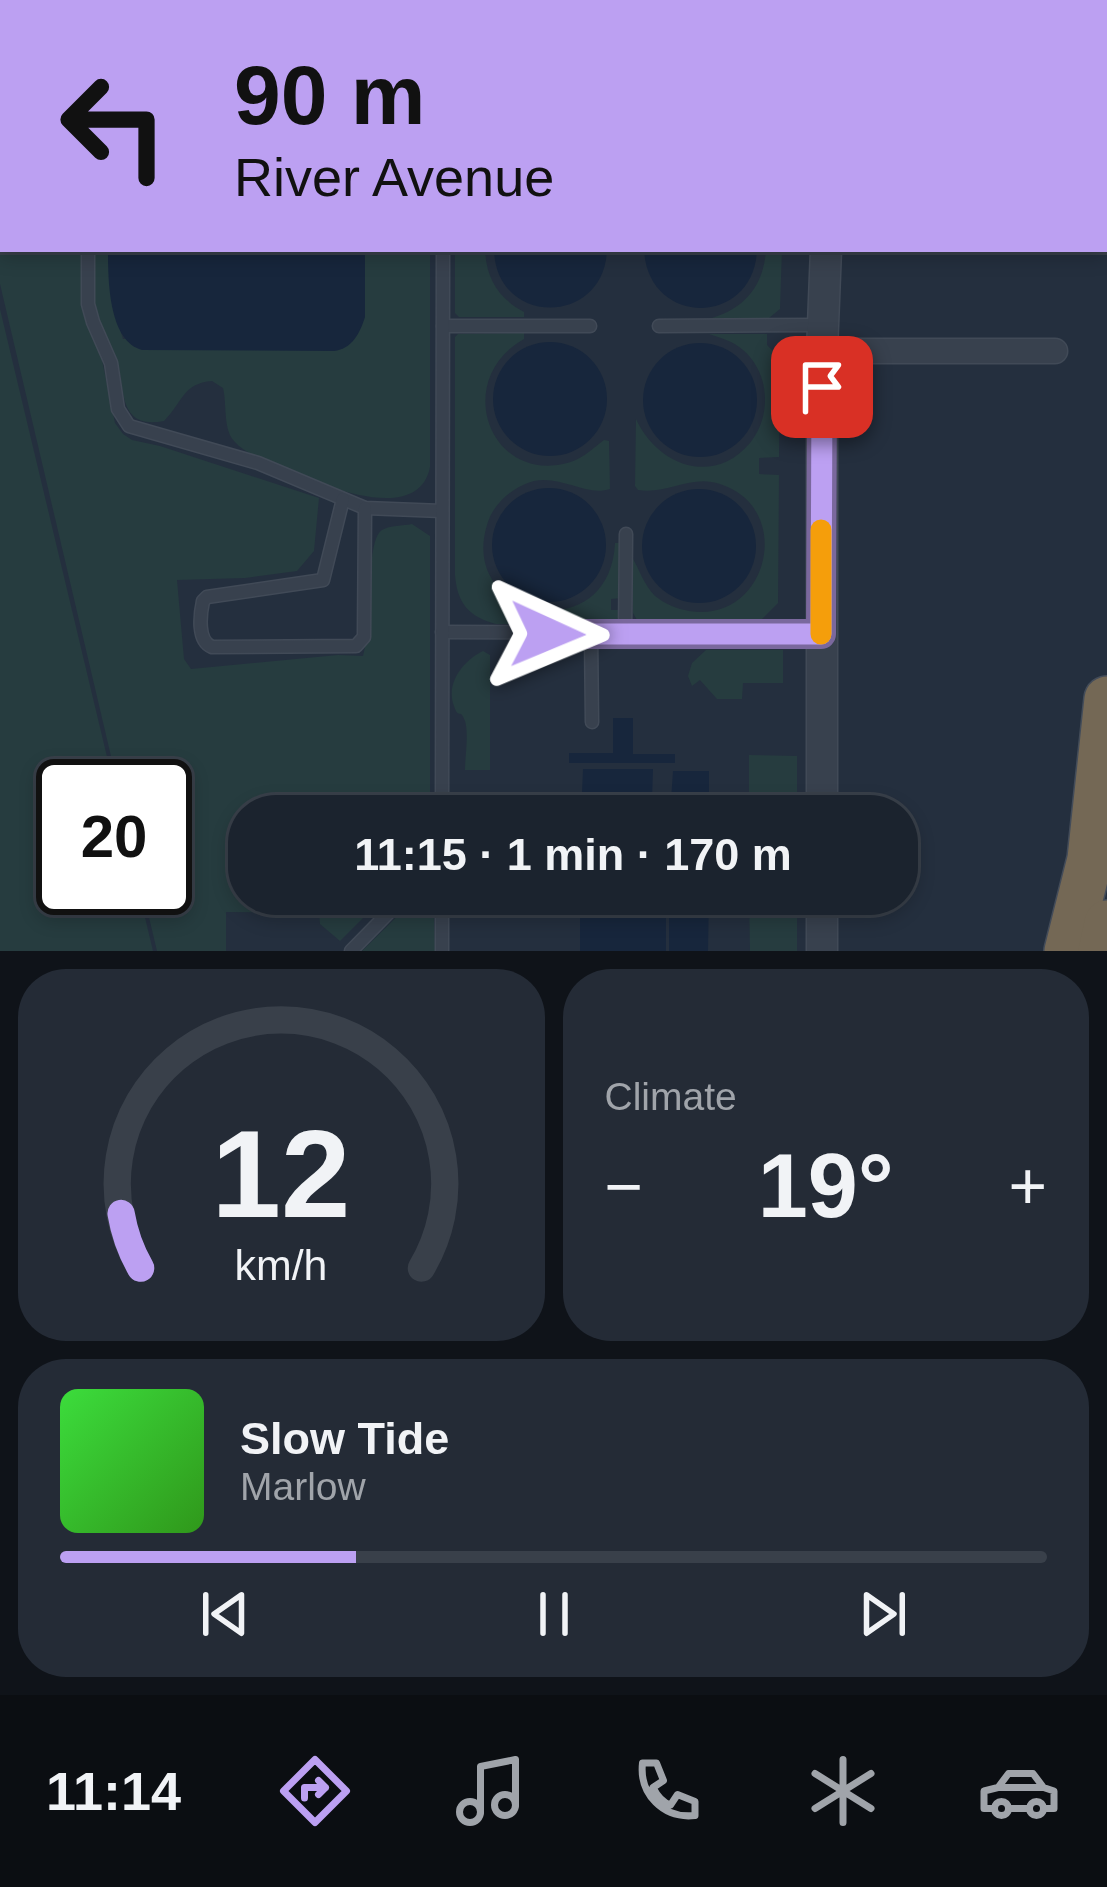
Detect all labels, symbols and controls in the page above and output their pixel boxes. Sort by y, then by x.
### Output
icon: left [36,48,192,204]
text: 90 m [234,48,425,142]
text: River Avenue [234,147,554,207]
pin [771,336,873,438]
icon: arrive [789,354,855,420]
position arrow [484,571,610,697]
speed limit sign: 20 [36,759,192,915]
text: 11:15 · 1 min · 170 m [354,829,792,880]
text: Climate [605,1075,737,1118]
text: 12 [212,1104,351,1243]
text: 19° [758,1136,894,1236]
text: − [605,1149,643,1223]
text: + [1008,1149,1047,1223]
text: km/h [235,1241,328,1289]
text: Slow Tide [240,1413,449,1464]
text: Marlow [240,1465,366,1508]
icon: previous [192,1581,258,1647]
icon: pause [521,1581,587,1647]
icon: next [850,1581,916,1647]
icon: directions [273,1749,357,1833]
icon: music [449,1749,533,1833]
icon: phone [625,1749,709,1833]
icon: climate [801,1749,885,1833]
icon: car [977,1749,1061,1833]
text: 11:14 [46,1761,181,1821]

